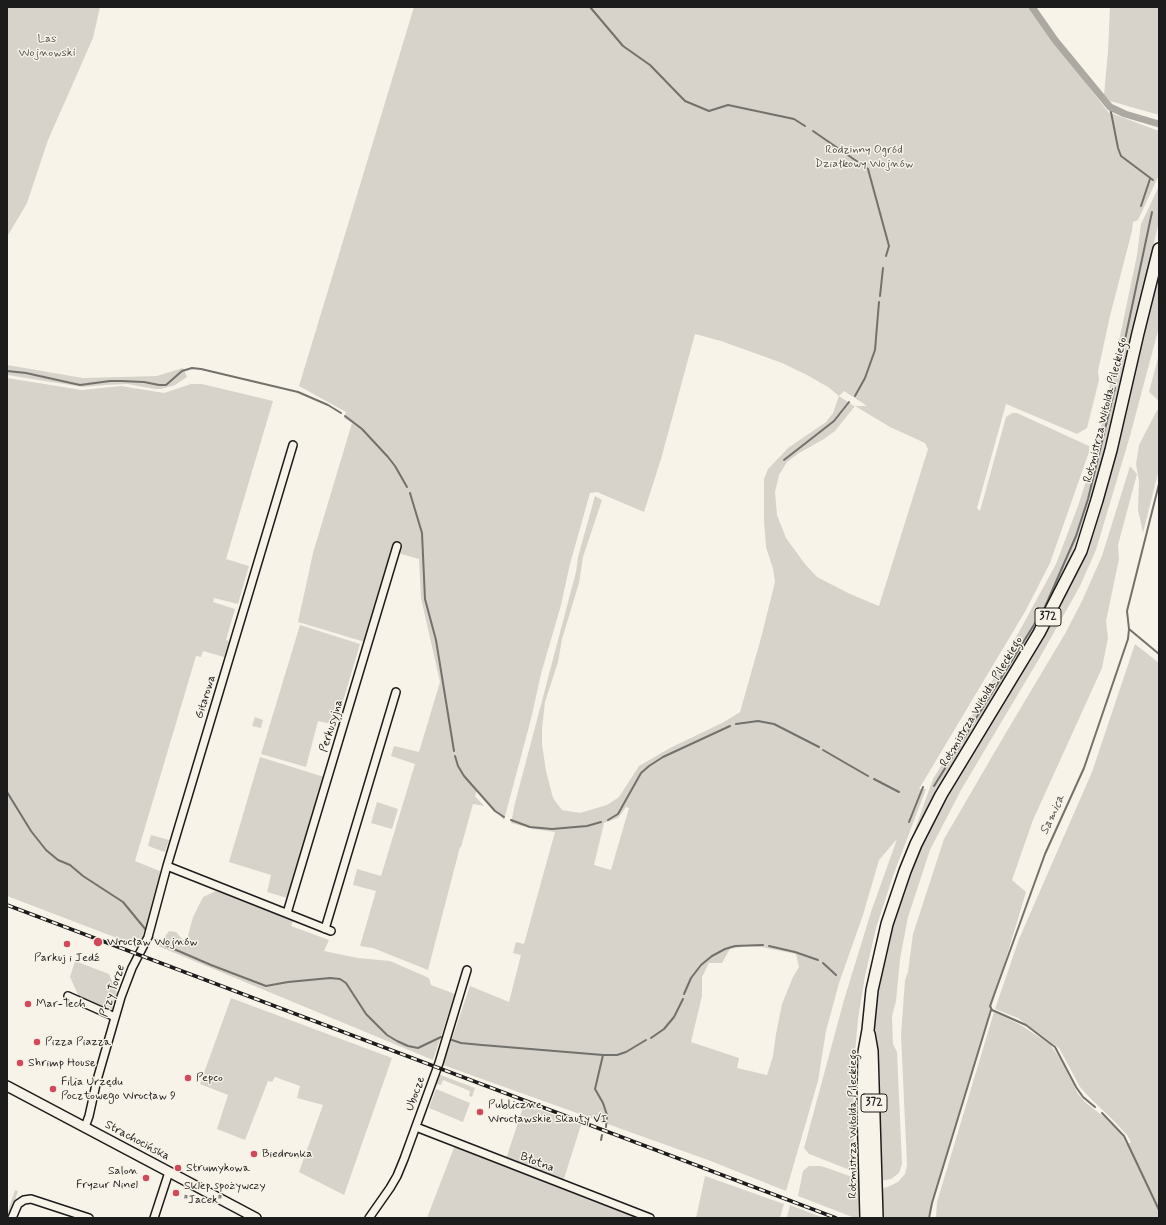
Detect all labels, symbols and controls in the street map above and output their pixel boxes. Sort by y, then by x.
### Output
park label: Las Wojnowski [18,32,76,60]
park label: Rodzinny Ogród Działkowy Wojnów [815,143,913,171]
street label: Rotmistrza Witolda Pileckiego [1081,336,1131,484]
road number: 372 [1035,608,1061,626]
street label: Rotmistrza Witolda Pileckiego [937,634,1027,770]
street label: Gitarowa [193,673,219,721]
street label: Perkusyjna [317,698,347,754]
water label: Samica [1037,793,1069,837]
place label: Wrocław Wojnów [107,935,198,949]
marker: Wrocław Wojnów [92,936,104,948]
marker: Parkuj i Jedź [62,939,72,949]
place label: Parkuj i Jedź [34,951,100,965]
street label: Przy Torze [97,963,129,1019]
place label: Mar-Tech [36,997,85,1011]
marker: Mar-Tech [23,999,33,1009]
place label: Pizza Piazza [45,1035,111,1049]
marker: Pizza Piazza [32,1037,42,1047]
street label: Rotmistrza Witolda Pileckiego [846,1049,860,1199]
place label: Shrimp House [28,1056,96,1070]
marker: Shrimp House [15,1058,25,1068]
place label: Pepco [196,1071,223,1085]
marker: Pepco [183,1073,193,1083]
place label: Filia Urzędu Pocztowego Wrocław 9 [61,1075,176,1103]
street label: Ubocze [403,1075,429,1113]
marker: Filia Urzędu Pocztowego Wrocław 9 [48,1084,58,1094]
road number: 372 [861,1094,887,1112]
place label: Publiczne Wrocławskie Skauty VI [488,1098,607,1126]
marker: Publiczne Wrocławskie Skauty VI [475,1107,485,1117]
street label: Strachocińska [102,1118,172,1164]
place label: Biedronka [262,1147,312,1161]
marker: Biedronka [249,1149,259,1159]
street label: Błotna [518,1150,556,1176]
place label: Strumykowa [186,1161,250,1175]
marker: Strumykowa [173,1163,183,1173]
place label: Salon Fryzur Ninel [76,1164,138,1192]
marker: Salon Fryzur Ninel [141,1173,151,1183]
place label: Sklep spożywczy "Jacek" [184,1179,266,1207]
marker: Sklep spożywczy "Jacek" [171,1188,181,1198]

